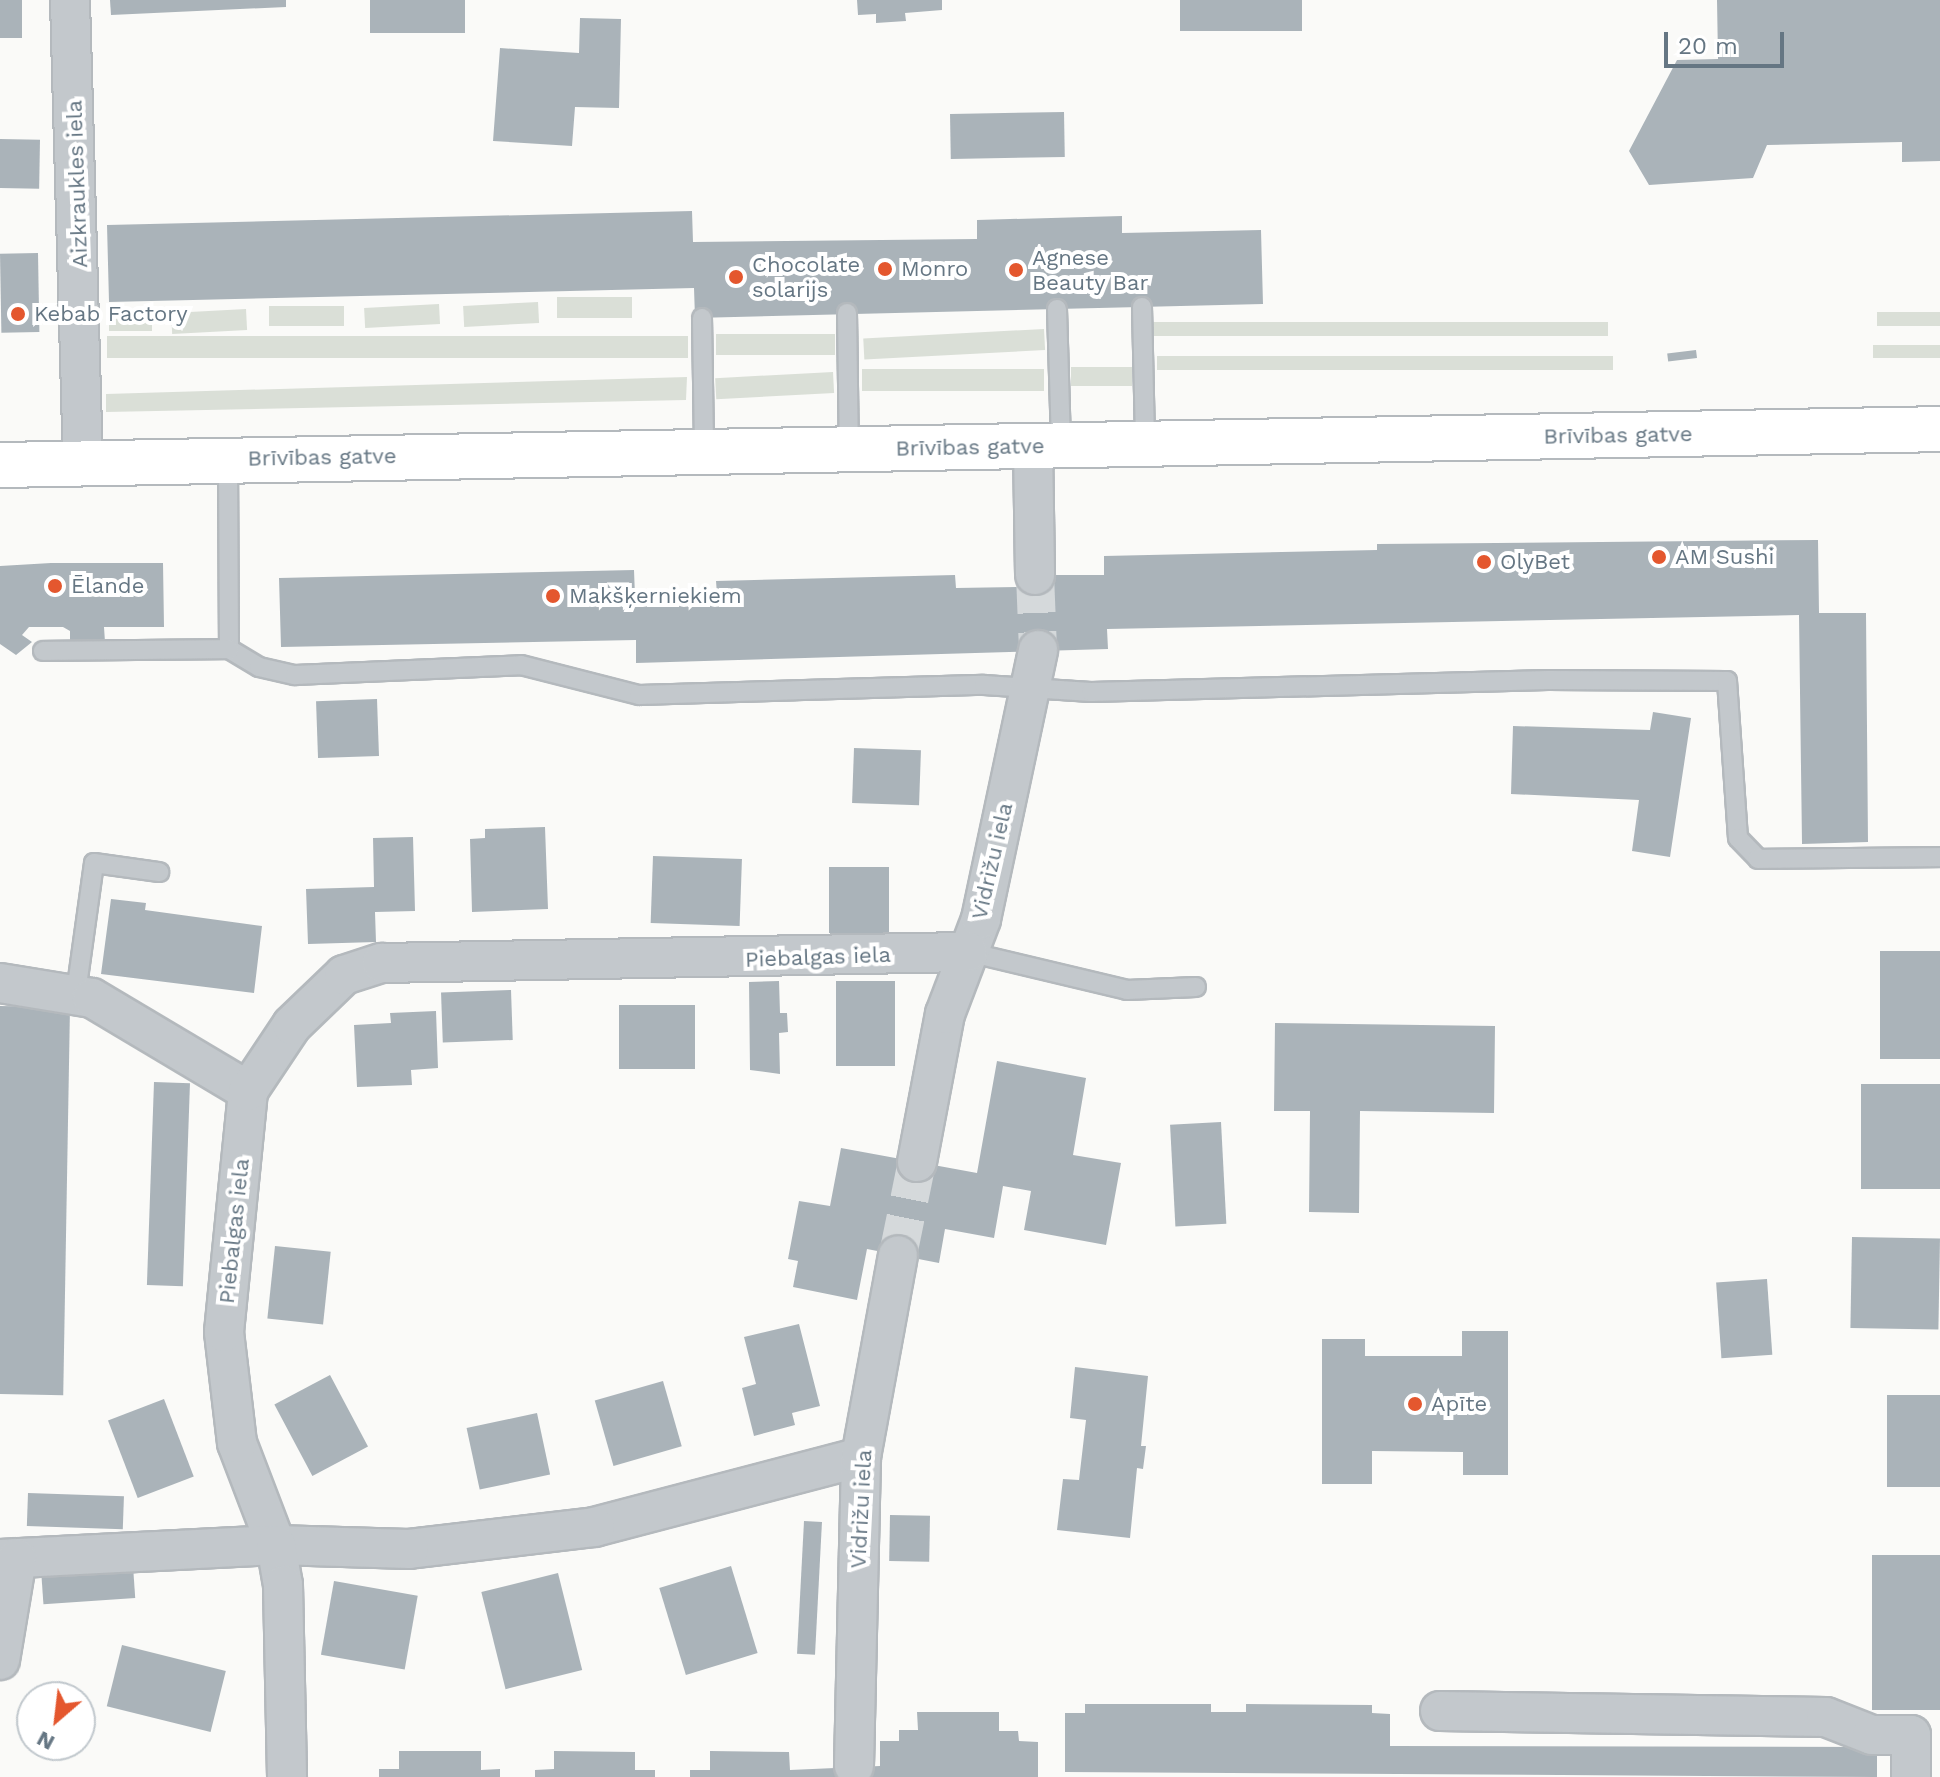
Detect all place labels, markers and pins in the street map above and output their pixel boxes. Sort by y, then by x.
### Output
place label: Agnese Beauty Bar [1032,244,1149,296]
place label: Chocolate solarijs [752,251,860,302]
place label: Monro [901,256,968,282]
marker: Monro [876,260,894,278]
marker: Agnese Beauty Bar [1007,261,1025,279]
marker: Chocolate solarijs [727,268,745,286]
place label: Kebab Factory [34,301,188,327]
marker: Kebab Factory [9,305,27,323]
place label: AM Sushi [1675,544,1774,570]
marker: AM Sushi [1650,548,1668,566]
place label: OlyBet [1500,549,1570,575]
marker: OlyBet [1475,553,1493,571]
place label: Ēlande [71,573,144,599]
marker: Ēlande [46,577,64,595]
place label: Makšķerniekiem [569,583,742,609]
marker: Makšķerniekiem [544,587,562,605]
place label: Apīte [1431,1391,1487,1417]
marker: Apīte [1406,1395,1424,1413]

